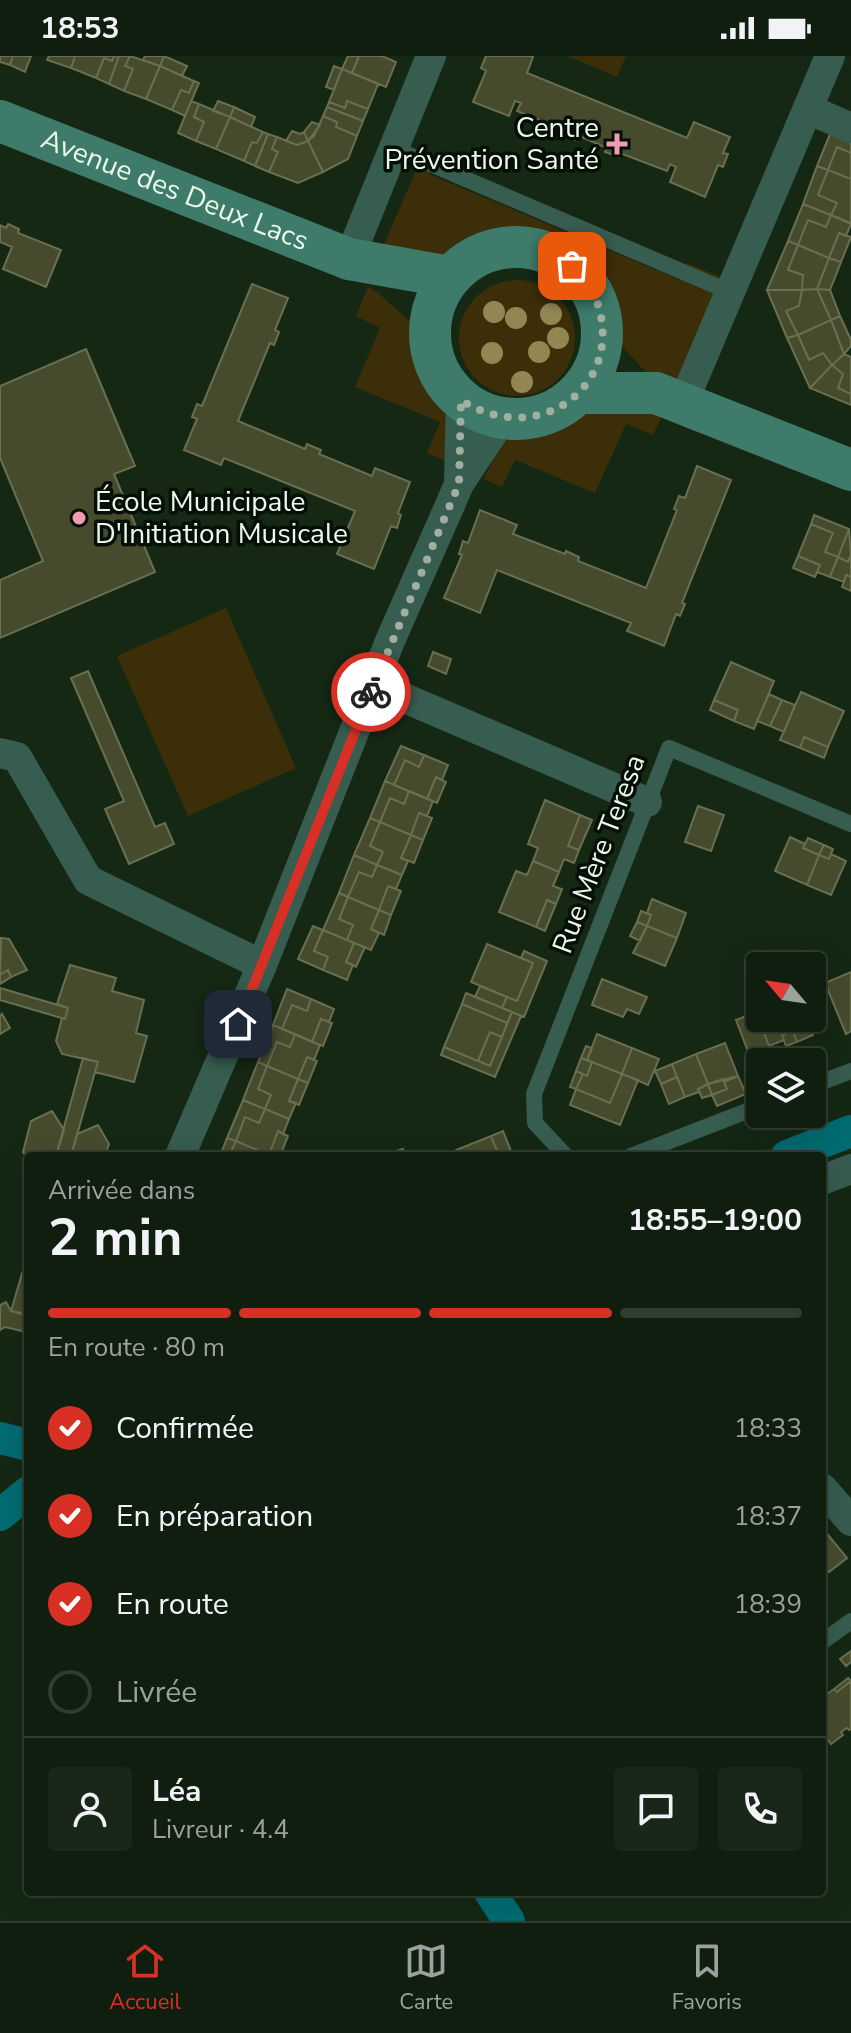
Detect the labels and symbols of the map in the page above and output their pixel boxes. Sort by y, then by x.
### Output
place label: Centre Prévention Santé [384,109,599,179]
street label: Avenue des Deux Lacs [36,120,314,260]
marker: Centre Prévention Santé [606,133,628,155]
pin [538,232,606,300]
place label: École Municipale D'Initiation Musicale [95,483,348,553]
marker: École Municipale D'Initiation Musicale [70,509,88,527]
courier [331,652,411,732]
street label: Rue Mère Teresa [544,749,654,959]
north arrow [746,952,826,1032]
pin [204,990,272,1058]

